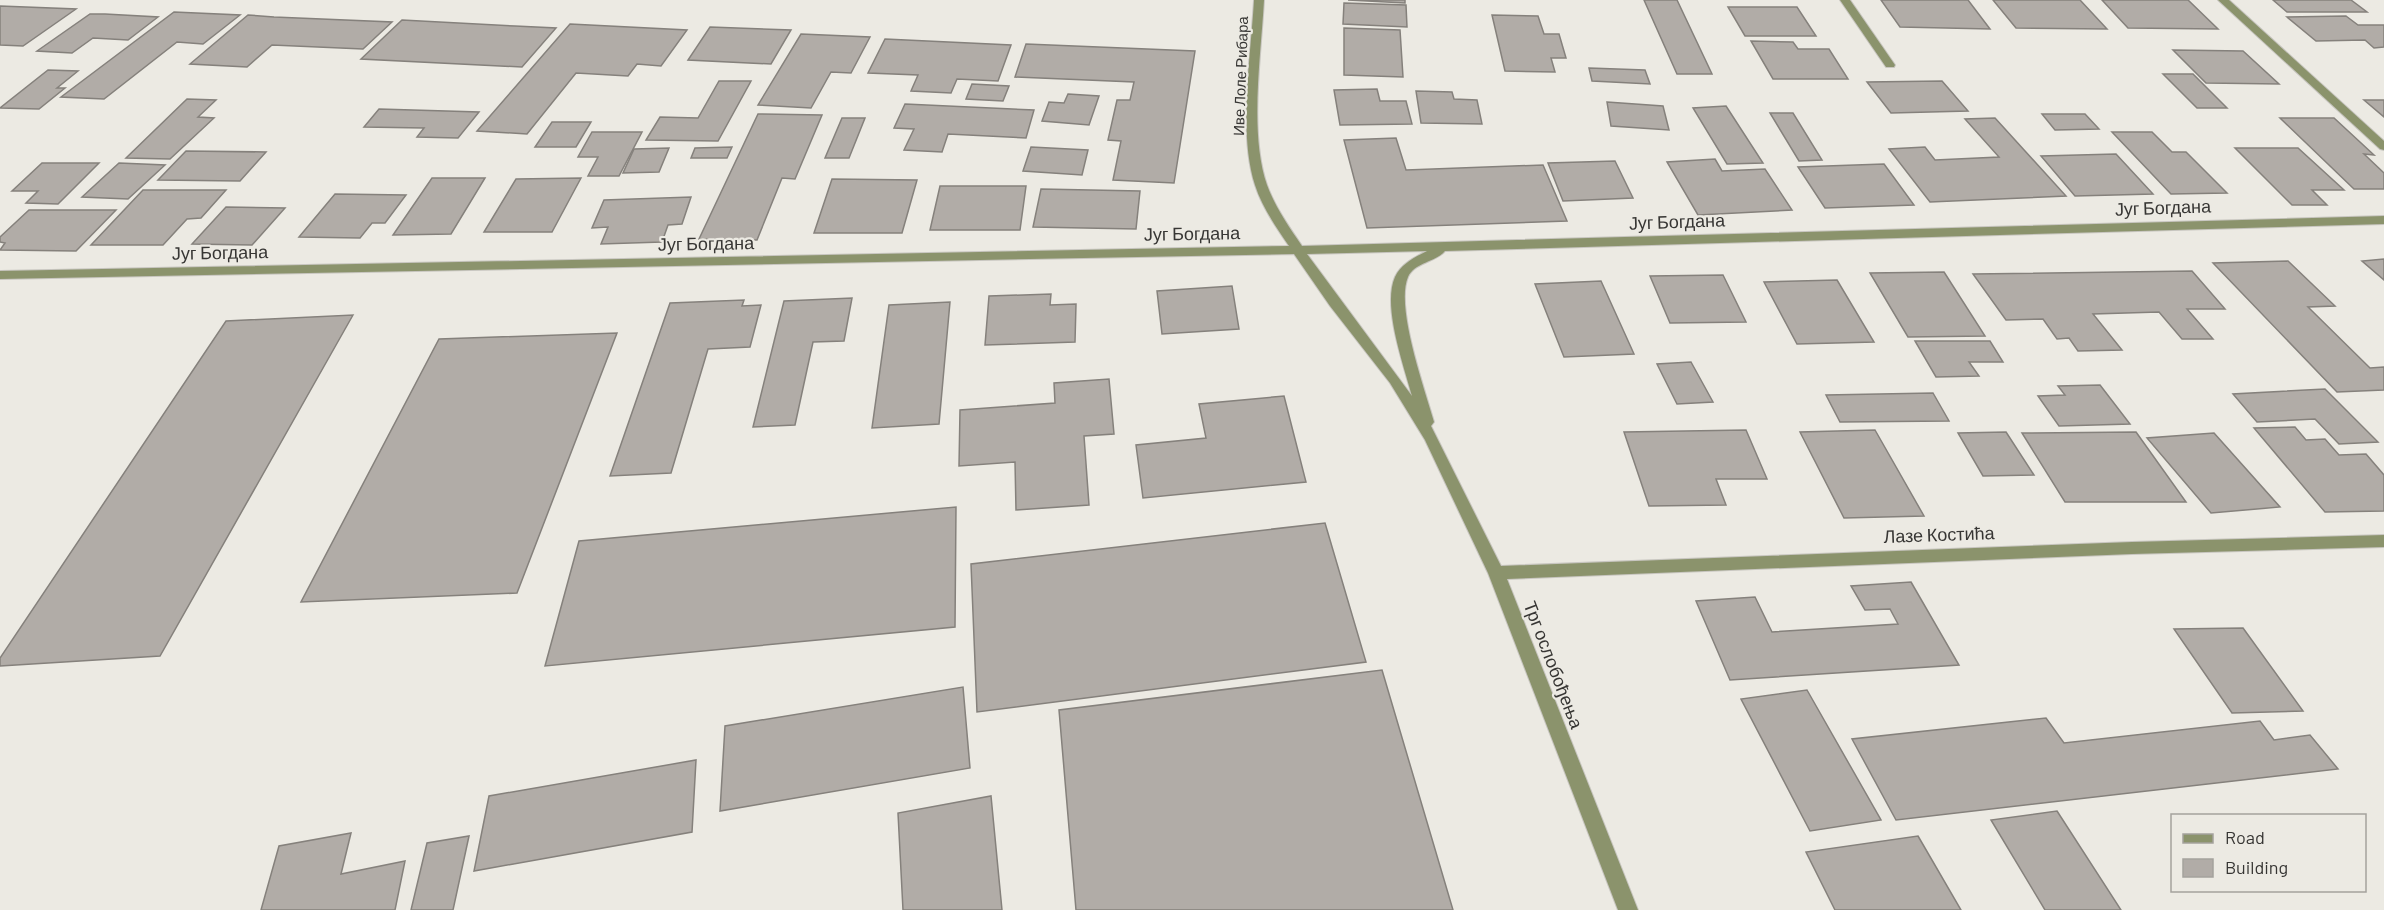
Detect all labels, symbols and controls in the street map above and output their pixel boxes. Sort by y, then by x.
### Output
street label: Иве Лоле Рибара [1229,15,1251,136]
street label: Југ Богдана [2115,194,2212,220]
street label: Југ Богдана [1629,208,1726,234]
street label: Југ Богдана [1144,221,1241,245]
street label: Југ Богдана [658,231,755,255]
street label: Југ Богдана [172,240,269,264]
street label: Лазе Костића [1883,521,1996,547]
street label: Трг ослобођења [1519,598,1589,732]
legend [2171,814,2366,892]
text: Road [2225,826,2265,848]
text: Building [2225,856,2288,878]

